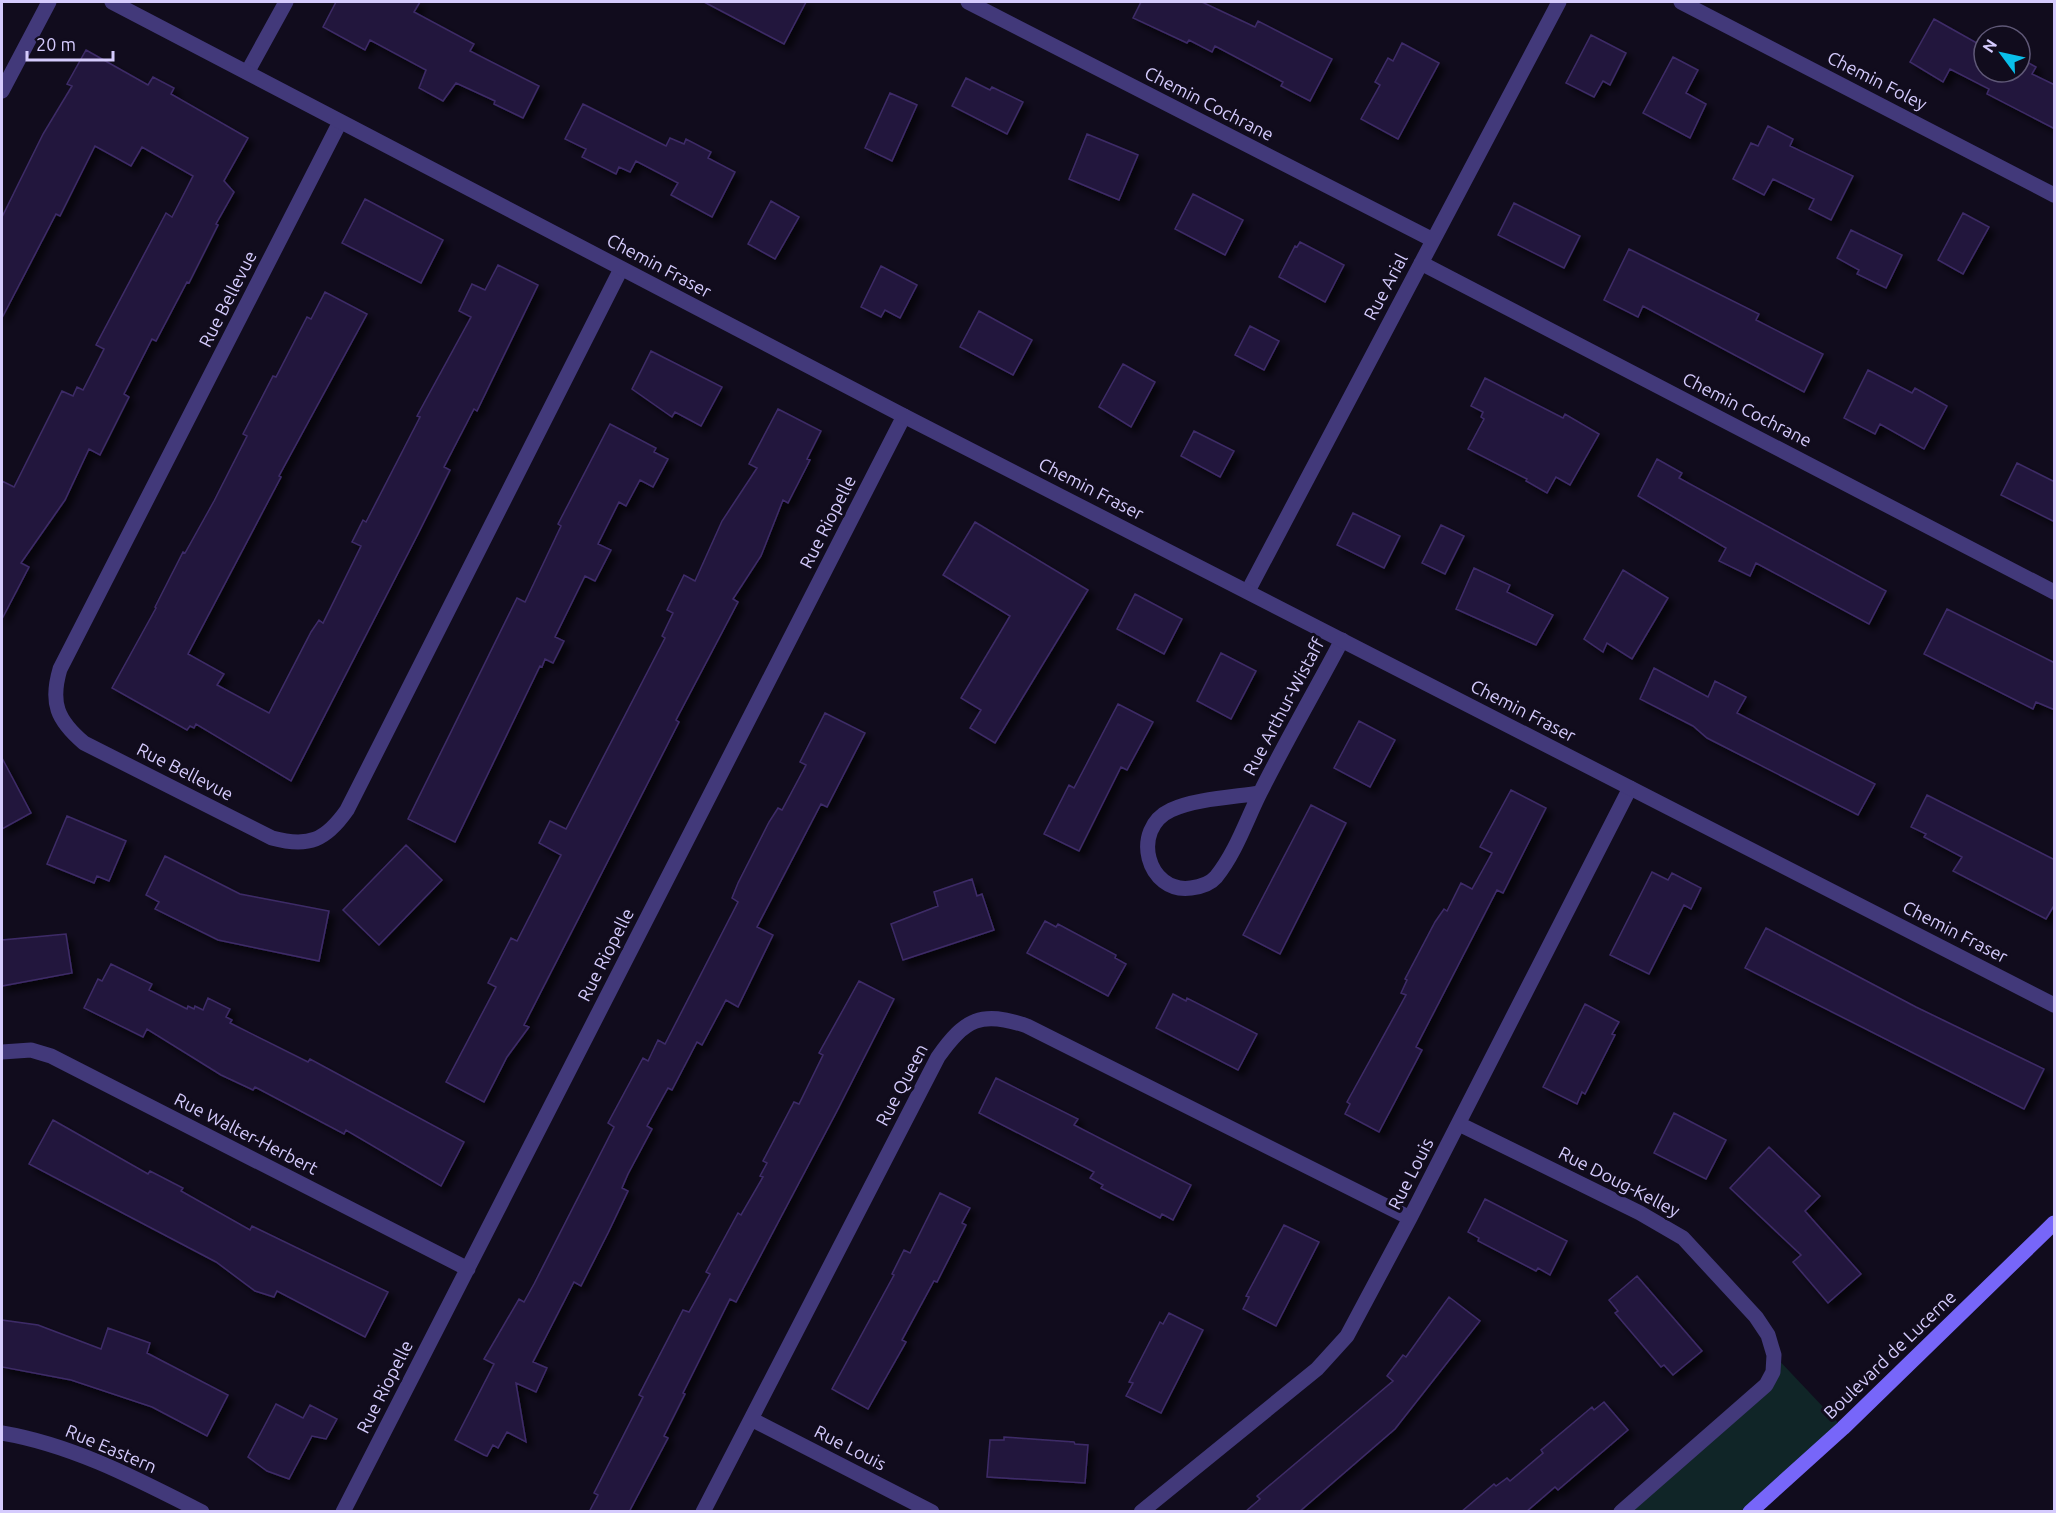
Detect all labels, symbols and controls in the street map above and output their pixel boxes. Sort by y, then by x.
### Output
scale bar [27,24,112,62]
north arrow [1972,24,2032,84]
text: 20 m [36,34,76,54]
text: N [1979,36,2000,56]
street label: Chemin Foley [1824,46,1931,114]
street label: Chemin Cochrane [1142,62,1277,144]
street label: Chemin Fraser [604,229,715,301]
street label: Rue Bellevue [194,247,260,350]
street label: Rue Arial [1359,250,1411,323]
street label: Chemin Cochrane [1680,368,1815,450]
street label: Chemin Fraser [1036,453,1148,523]
street label: Rue Riopelle [795,472,859,571]
street label: Rue Arthur-Wistaff [1238,634,1328,779]
street label: Chemin Fraser [1468,675,1580,745]
street label: Rue Bellevue [134,738,237,804]
street label: Chemin Fraser [1900,896,2012,966]
street label: Rue Riopelle [573,905,637,1004]
street label: Rue Queen [871,1040,932,1129]
street label: Rue Walter-Herbert [171,1088,321,1178]
street label: Rue Louis [1384,1134,1437,1213]
street label: Rue Doug-Kelley [1556,1142,1684,1220]
street label: Boulevard de Lucerne [1819,1286,1959,1422]
street label: Rue Riopelle [352,1337,416,1436]
street label: Rue Eastern [63,1420,160,1476]
street label: Rue Louis [811,1421,890,1474]

